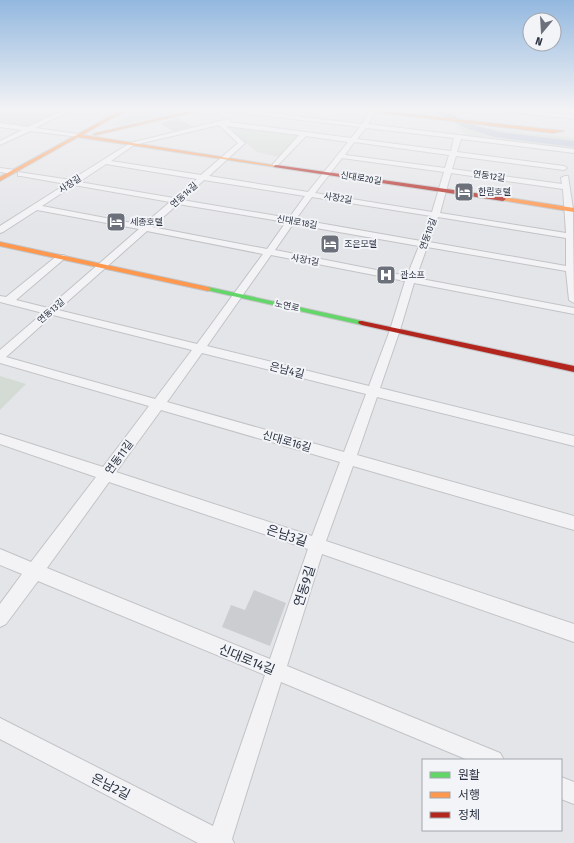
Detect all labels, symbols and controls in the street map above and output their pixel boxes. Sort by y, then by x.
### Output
north arrow [522,12,562,52]
text: N [534,34,544,48]
street label: 연동12길 [472,169,506,183]
street label: 신대로20길 [340,170,382,186]
street label: 사장길 [57,173,83,195]
street label: 연동14길 [168,180,200,210]
hotel icon: 한림호텔 [453,181,475,203]
place label: 한림호텔 [478,187,511,197]
street label: 사장2길 [323,191,353,205]
hotel icon: 세종호텔 [105,211,127,233]
street label: 신대로18길 [276,214,318,230]
place label: 세종호텔 [130,217,163,227]
street label: 연동10길 [418,217,438,251]
hotel icon: 조은모텔 [319,233,341,255]
place label: 조은모텔 [344,239,377,249]
street label: 사장1길 [290,252,320,268]
hospital icon: 관소프 [375,264,397,286]
place label: 관소프 [400,270,425,280]
street label: 연동13길 [35,297,67,325]
street label: 노연로 [274,299,300,313]
street label: 은남4길 [268,360,306,381]
street label: 신대로16길 [261,428,313,455]
street label: 연동11길 [103,438,136,477]
street label: 은남3길 [265,522,309,549]
street label: 연동9길 [291,564,318,609]
street label: 신대로14길 [217,641,277,678]
legend [422,759,562,831]
text: 원활 [458,768,480,782]
street label: 은남2길 [89,770,133,803]
text: 서행 [458,788,480,802]
text: 정체 [458,808,480,822]

